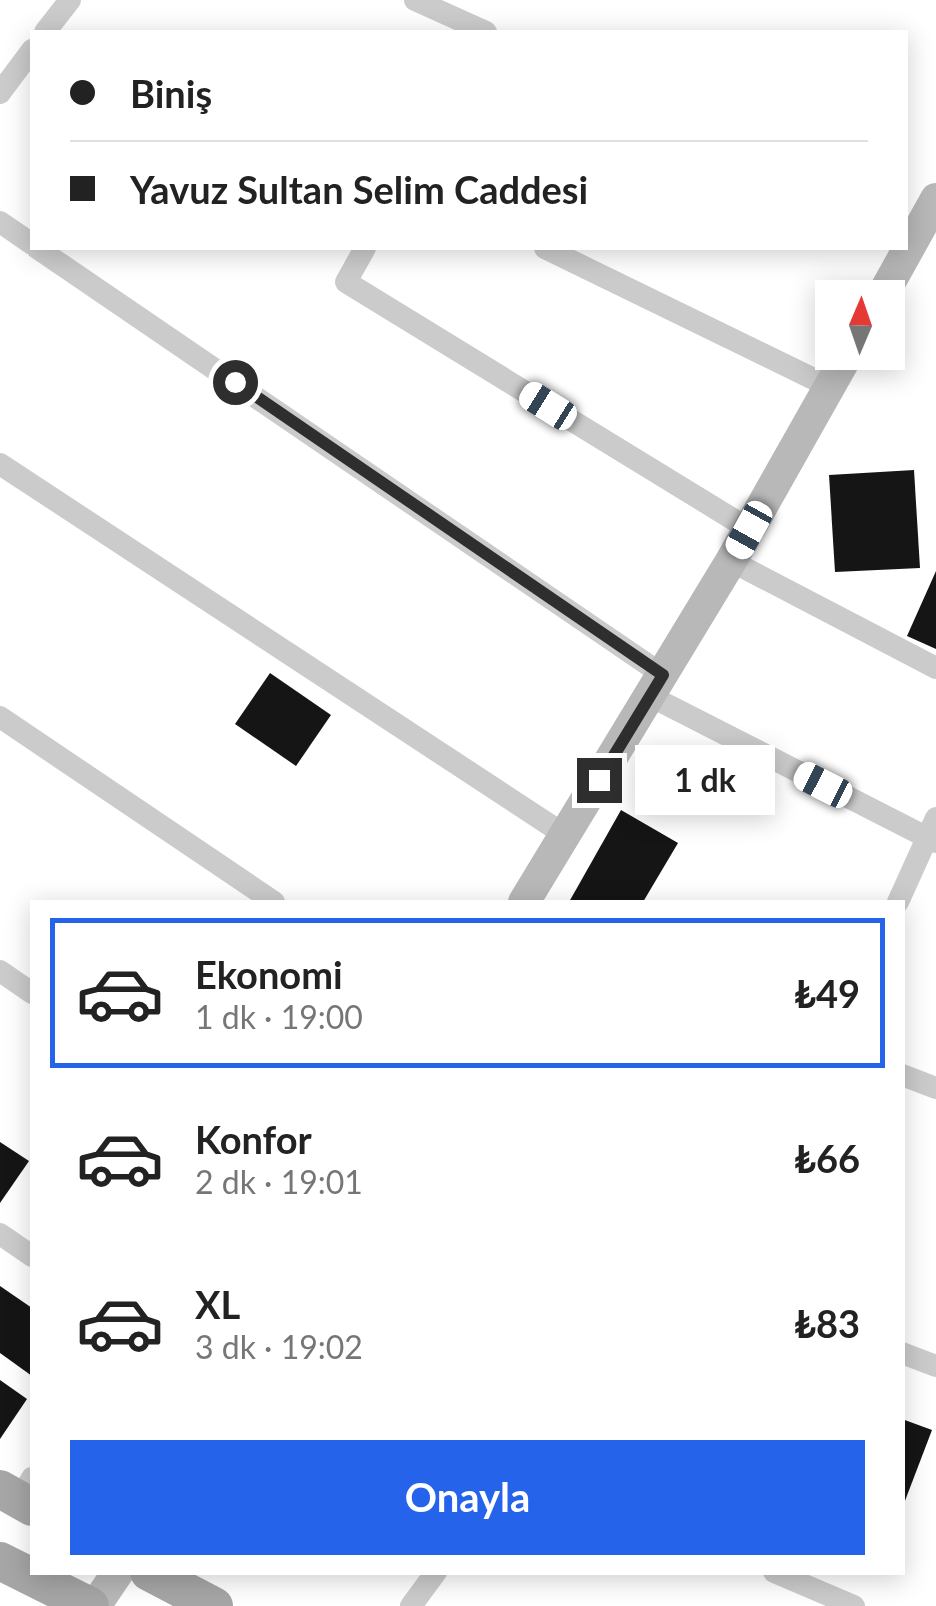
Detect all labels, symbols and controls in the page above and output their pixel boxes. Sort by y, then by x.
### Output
text: Biniş [130,70,212,116]
text: Yavuz Sultan Selim Caddesi [130,166,588,212]
north arrow [815,280,905,370]
map controls [815,280,905,370]
route start [213,360,258,405]
car [515,377,581,435]
car [721,496,777,564]
callout: 1 dk [634,745,774,815]
route end [577,758,622,803]
car [789,758,857,812]
text: 1 dk [674,760,736,799]
icon: car [75,948,165,1038]
text: Ekonomi [195,951,343,997]
text: ₺49 [794,970,860,1016]
text: 1 dk · 19:00 [195,997,363,1036]
icon: car [75,1113,165,1203]
text: Konfor [195,1116,312,1162]
text: ₺66 [794,1135,860,1181]
text: 2 dk · 19:01 [195,1162,363,1201]
icon: car [75,1278,165,1368]
text: XL [195,1281,240,1327]
text: ₺83 [794,1300,860,1346]
text: 3 dk · 19:02 [195,1327,363,1366]
button: Onayla [70,1440,865,1555]

